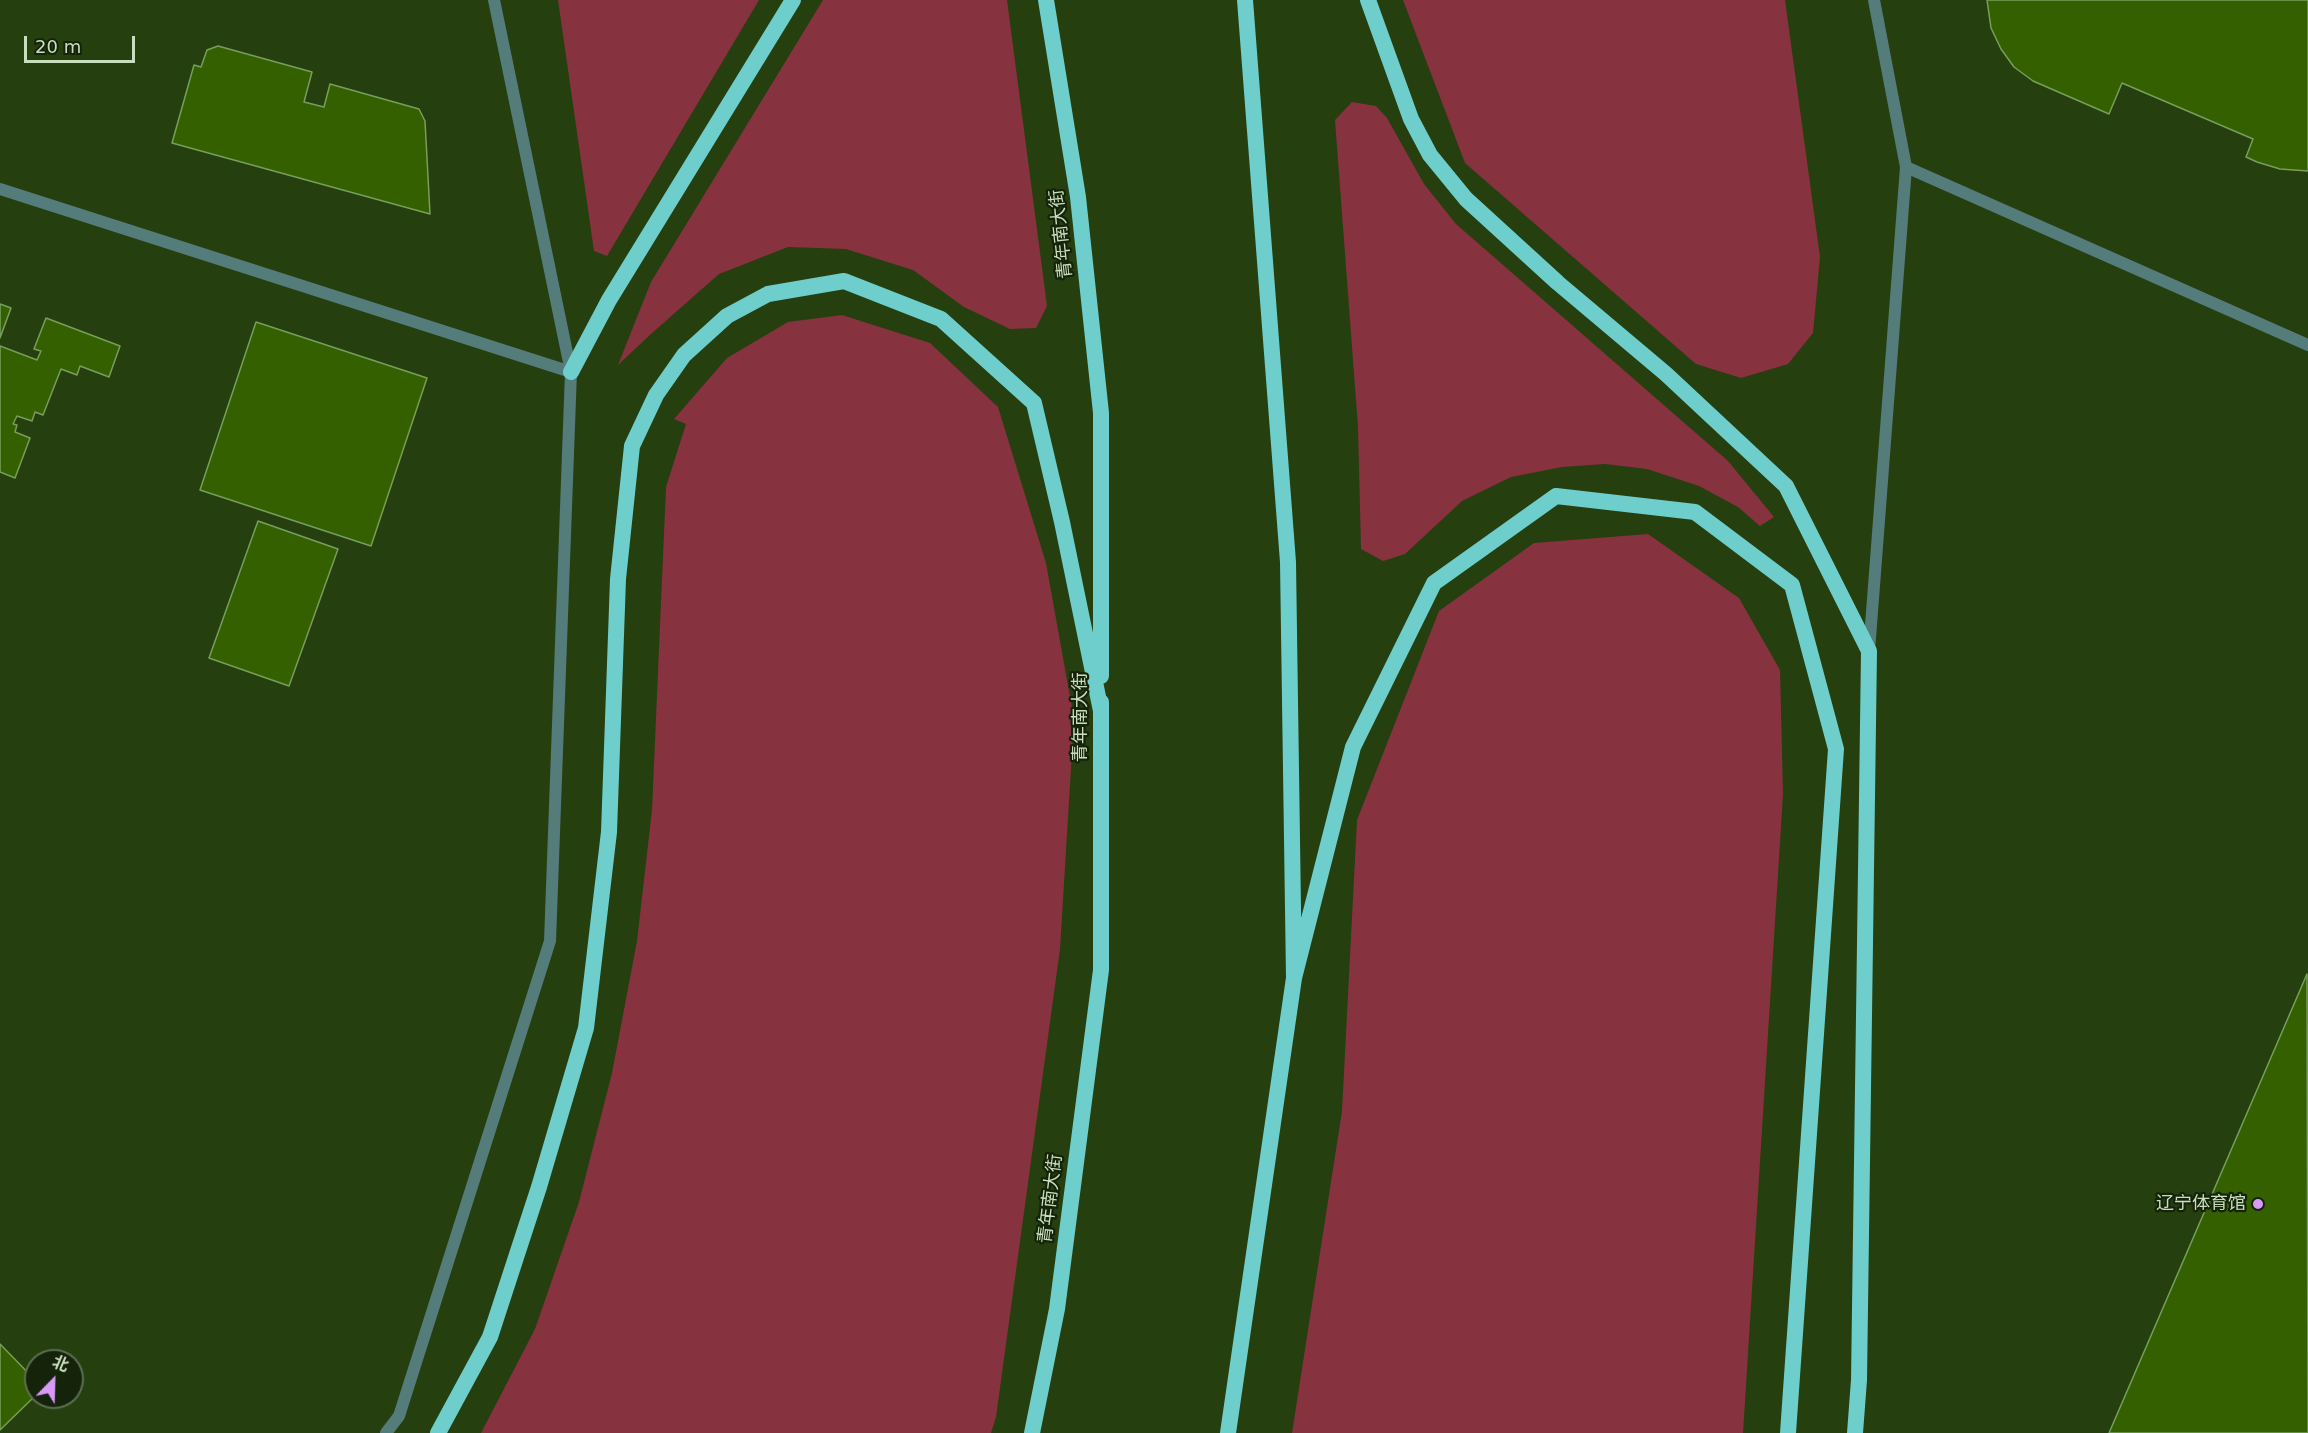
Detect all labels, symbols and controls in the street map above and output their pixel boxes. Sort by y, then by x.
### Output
scale bar [27,24,138,62]
text: 20 m [35,36,81,57]
street label: 青年南大街 [1047,188,1077,280]
street label: 青年南大街 [1070,672,1092,762]
street label: 青年南大街 [1035,1153,1067,1245]
place label: 辽宁体育馆 [2156,1193,2246,1215]
marker: 辽宁体育馆 [2251,1197,2265,1211]
north arrow [24,1349,84,1409]
text: 北 [49,1352,72,1376]

